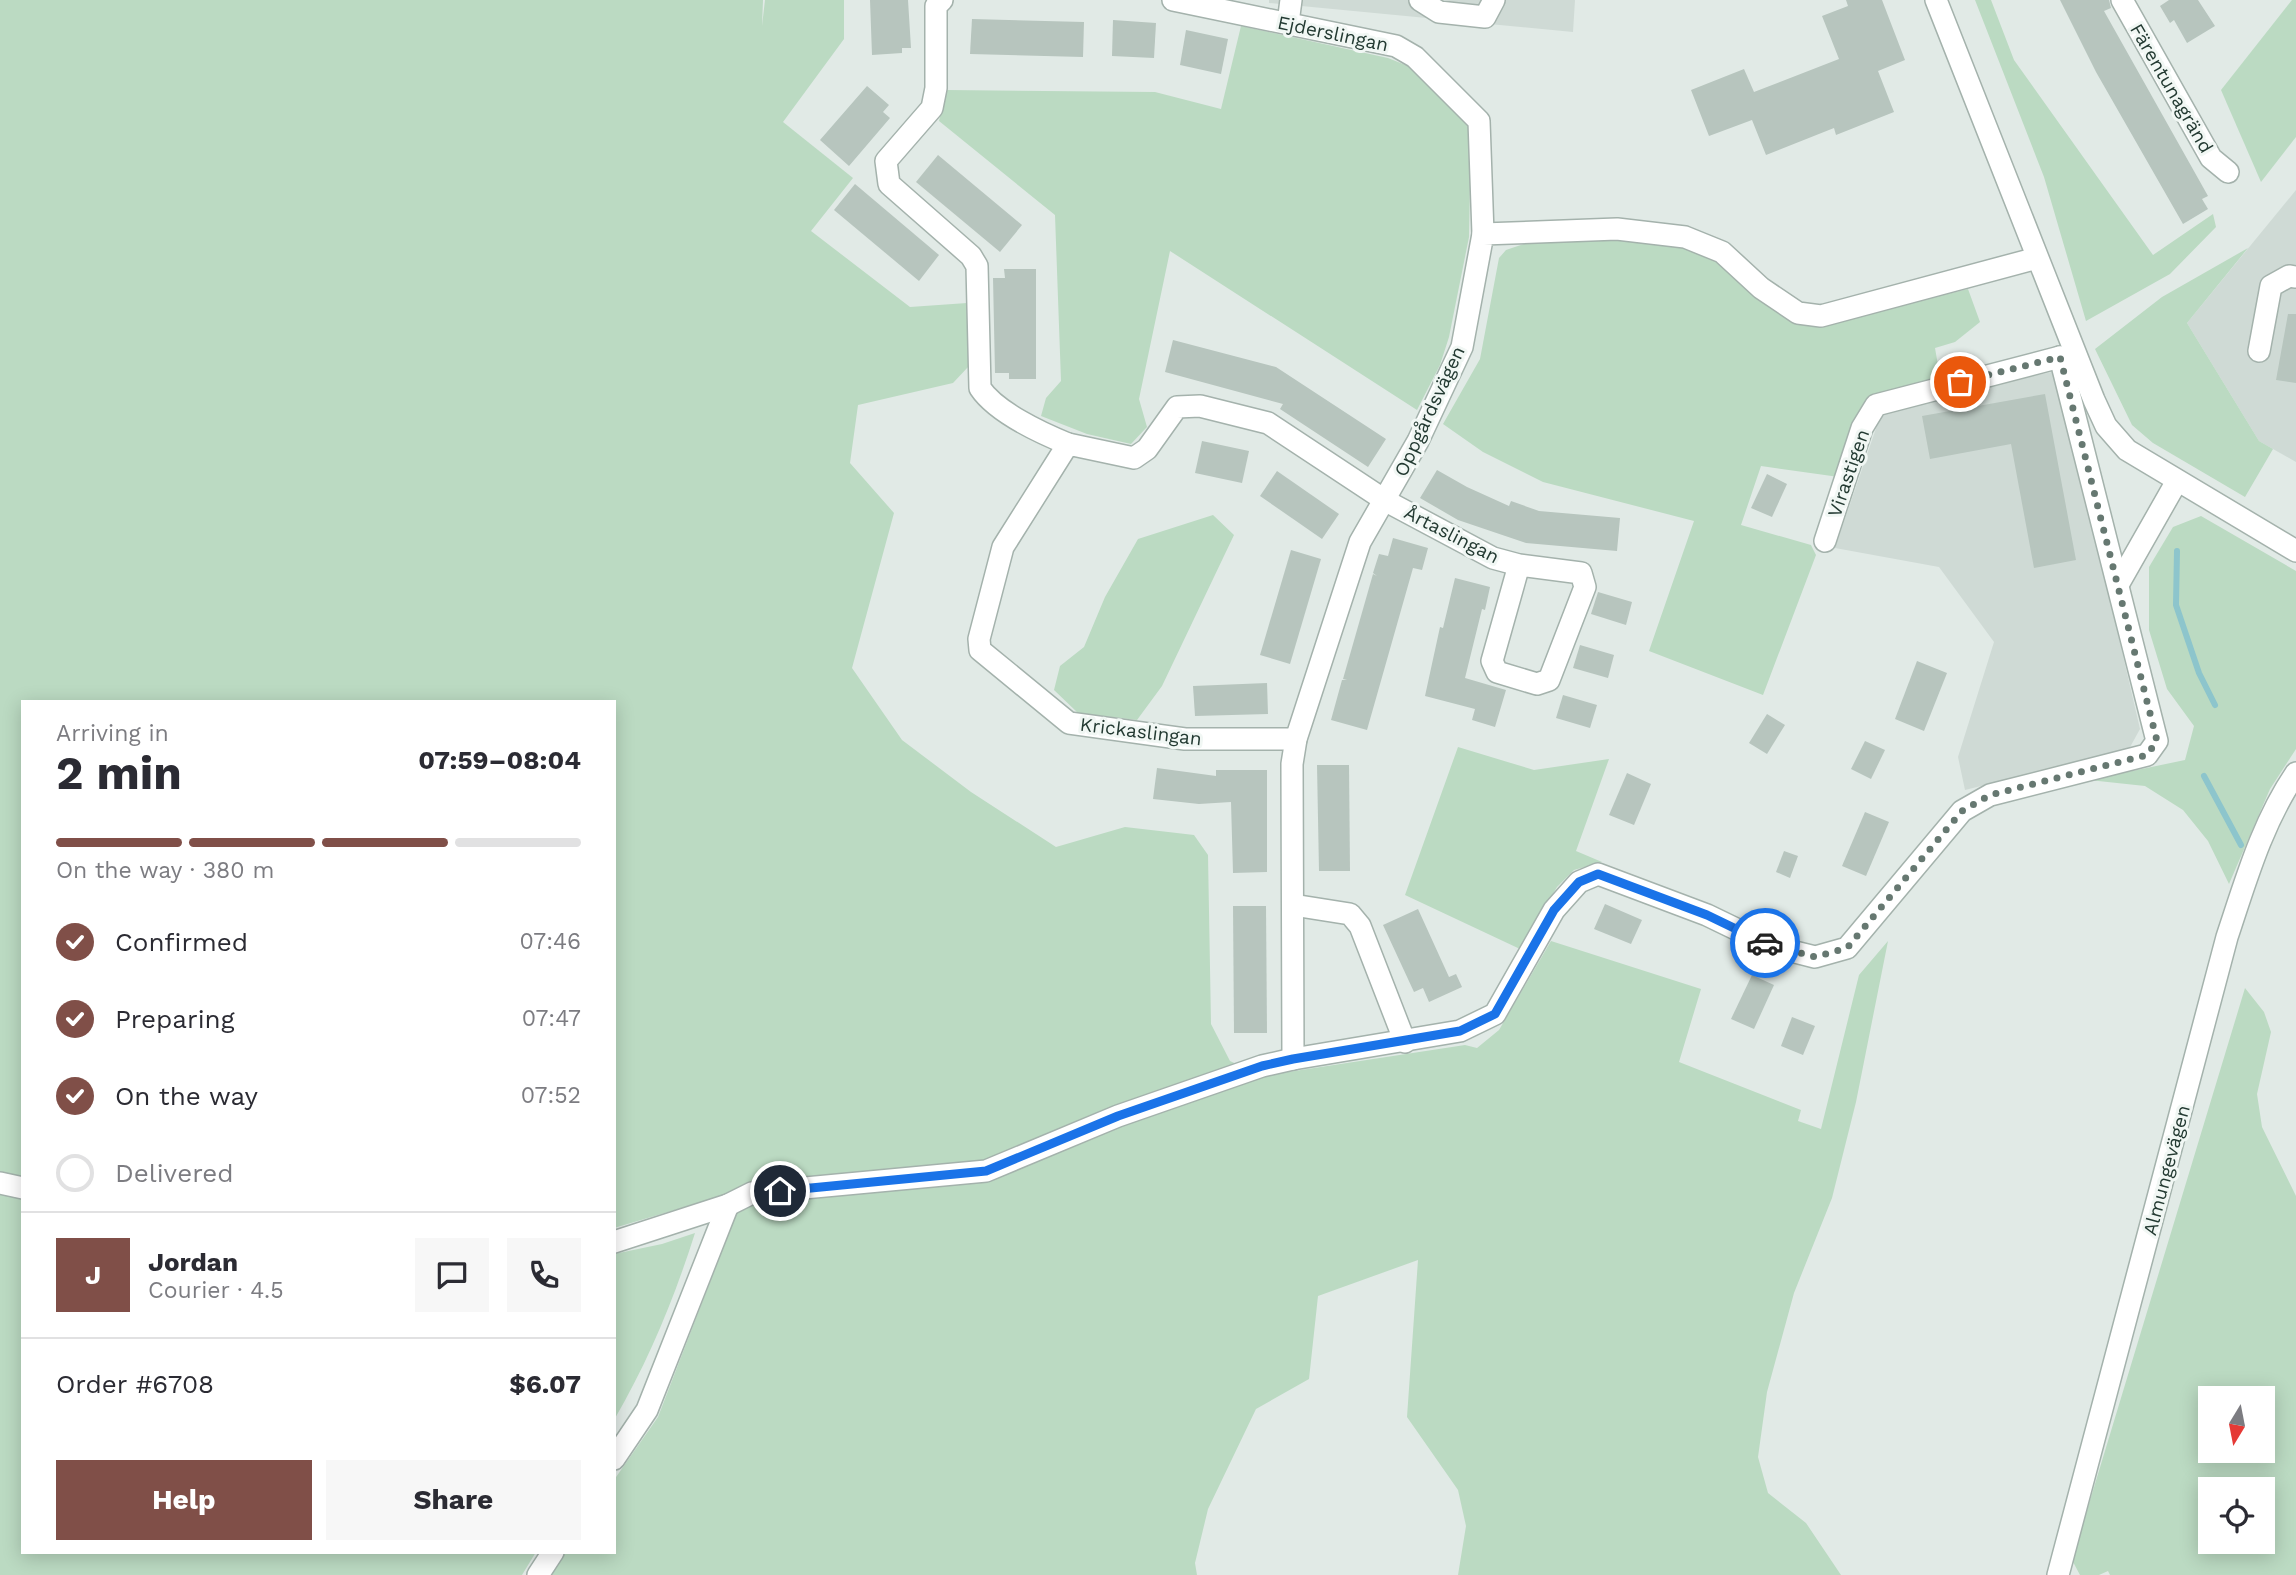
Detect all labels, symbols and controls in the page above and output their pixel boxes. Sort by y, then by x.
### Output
street label: Ejderslingan [1275,11,1390,56]
street label: Färentunagränd [2125,19,2218,157]
street label: Oppgårdsvägen [1389,342,1470,480]
pin [1930,352,1990,412]
icon: bag [1941,363,1979,401]
street label: Virastigen [1823,426,1874,520]
street label: Årtaslingan [1400,501,1503,568]
street label: Krickaslingan [1079,713,1203,750]
text: Arriving in [56,720,169,747]
text: 07:59–08:04 [418,745,581,775]
text: 2 min [56,746,182,800]
text: On the way · 380 m [56,857,274,884]
courier [1730,908,1800,978]
icon: check [56,923,94,961]
icon: car [1746,924,1784,962]
text: Confirmed [115,927,248,957]
text: 07:46 [519,928,581,955]
icon: check [56,1000,94,1038]
text: Preparing [115,1004,235,1034]
text: 07:47 [522,1005,581,1032]
icon: check [56,1077,94,1115]
text: On the way [115,1081,258,1111]
text: 07:52 [521,1082,581,1109]
street label: Almungevägen [2138,1102,2195,1238]
text: Delivered [115,1158,234,1188]
pin [750,1161,810,1221]
icon: home [761,1172,799,1210]
button: chat [415,1238,489,1312]
button: phone [507,1238,581,1312]
text: Jordan [148,1247,238,1277]
text: J [85,1260,101,1290]
text: Courier · 4.5 [148,1277,284,1304]
text: Order #6708 [56,1369,214,1399]
text: $6.07 [509,1369,581,1399]
north arrow [2198,1386,2275,1463]
map controls [2198,1386,2275,1554]
button: Help [56,1460,312,1540]
button: Share [326,1460,581,1540]
button: locate [2198,1477,2275,1554]

